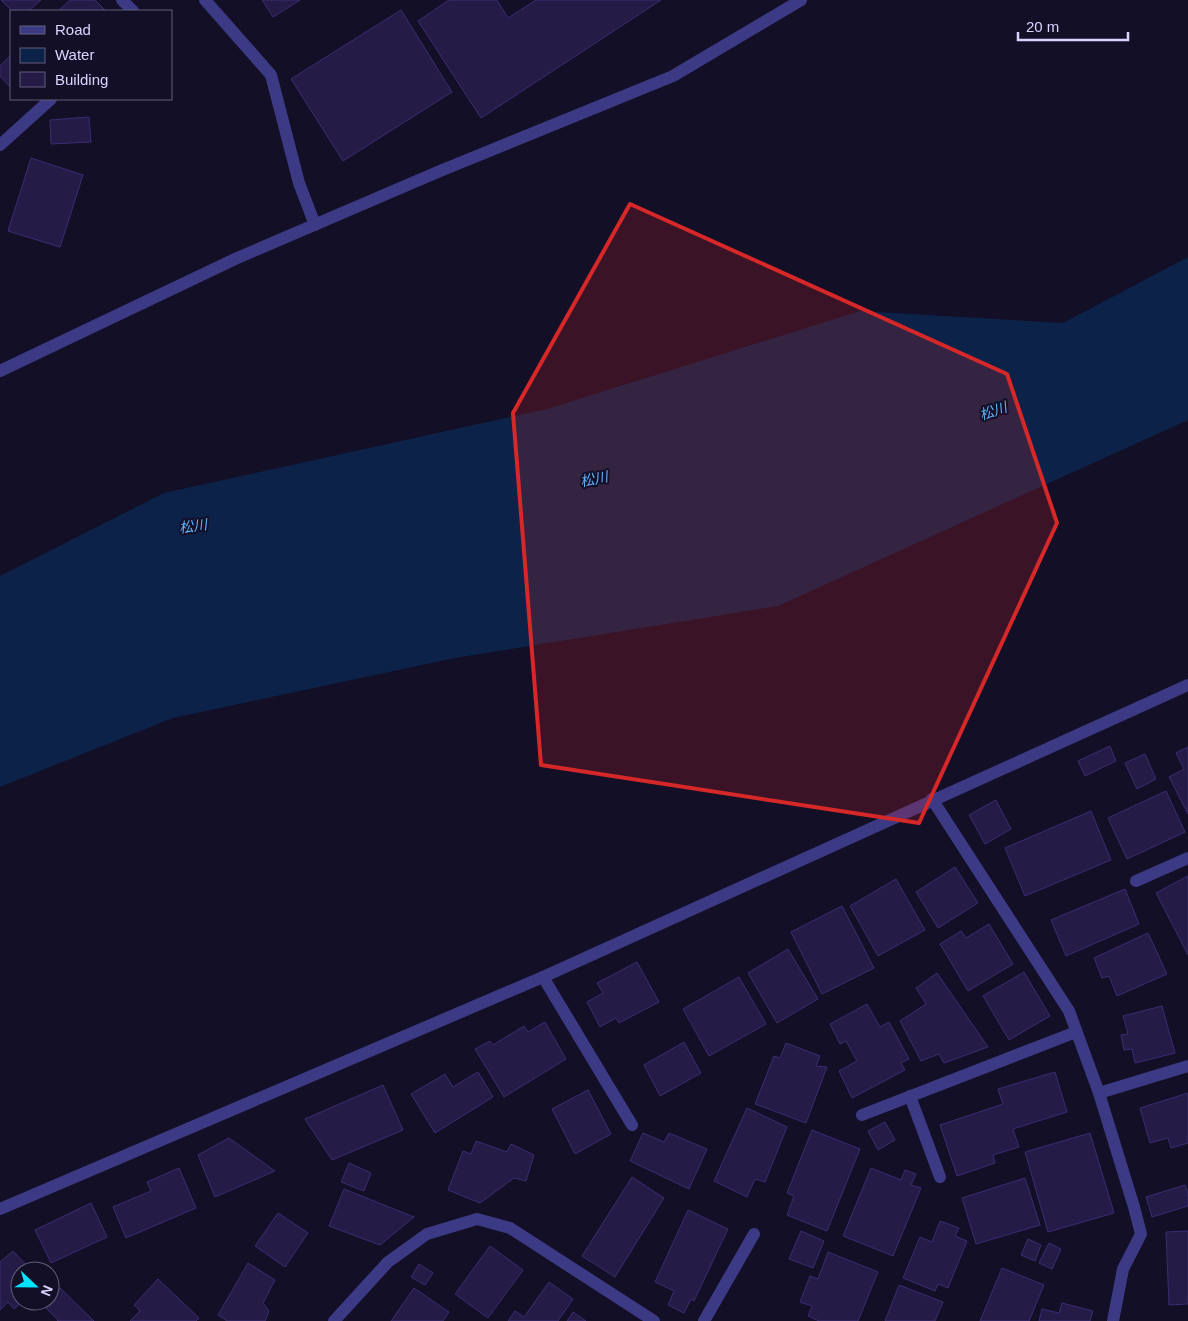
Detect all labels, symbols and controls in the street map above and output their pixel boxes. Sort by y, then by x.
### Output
legend [10,10,172,100]
scale bar [1018,10,1128,42]
text: 20 m [1026,18,1059,35]
text: Road [55,21,91,38]
text: Water [55,46,94,63]
text: Building [55,71,108,88]
water label: 松川 [977,398,1011,423]
water label: 松川 [579,468,611,490]
water label: 松川 [178,516,210,536]
north arrow [10,1261,60,1311]
text: N [38,1283,56,1299]

